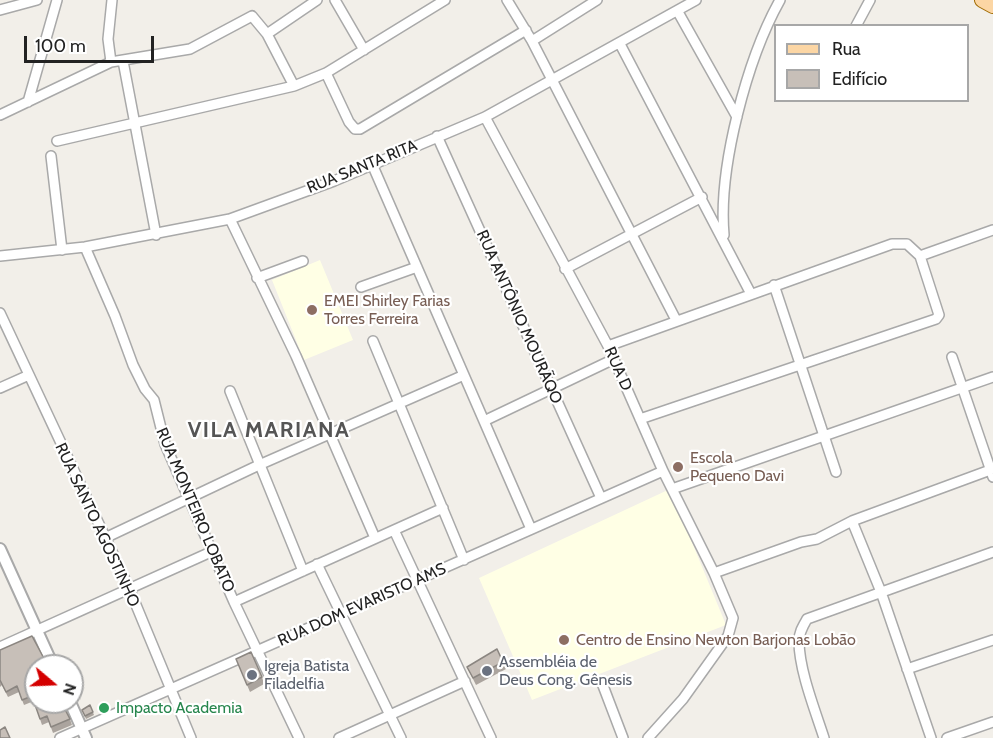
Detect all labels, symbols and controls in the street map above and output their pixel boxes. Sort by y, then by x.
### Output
scale bar [27,24,158,62]
legend [774,24,969,102]
text: 100 m [35,35,86,57]
text: Rua [832,38,861,60]
text: Edifício [832,68,887,90]
street label: RUA SANTA RITA [304,136,420,198]
street label: RUA ANTÔNIO MOURÃQO [472,227,566,407]
place label: EMEI Shirley Farias Torres Ferreira [324,291,450,329]
marker: EMEI Shirley Farias Torres Ferreira [305,303,319,317]
street label: RUA D [600,344,636,394]
district label: VILA MARIANA [188,418,350,444]
street label: RUA MONTEIRO LOBATO [152,425,238,595]
street label: RUA SANTO AGOSTINHO [51,440,143,610]
place label: Escola Pequeno Davi [690,448,784,486]
marker: Escola Pequeno Davi [671,460,685,474]
street label: RUA DOM EVARISTO AMS [275,559,449,651]
place label: Centro de Ensino Newton Barjonas Lobão [576,630,856,650]
marker: Centro de Ensino Newton Barjonas Lobão [557,633,571,647]
place label: Assembléia de Deus Cong. Gênesis [499,652,632,690]
north arrow [24,654,84,714]
place label: Igreja Batista Filadelfia [264,656,349,694]
marker: Assembléia de Deus Cong. Gênesis [480,664,494,678]
marker: Igreja Batista Filadelfia [245,668,259,682]
text: N [59,681,80,698]
place label: Impacto Academia [116,698,242,718]
marker: Impacto Academia [97,701,111,715]

